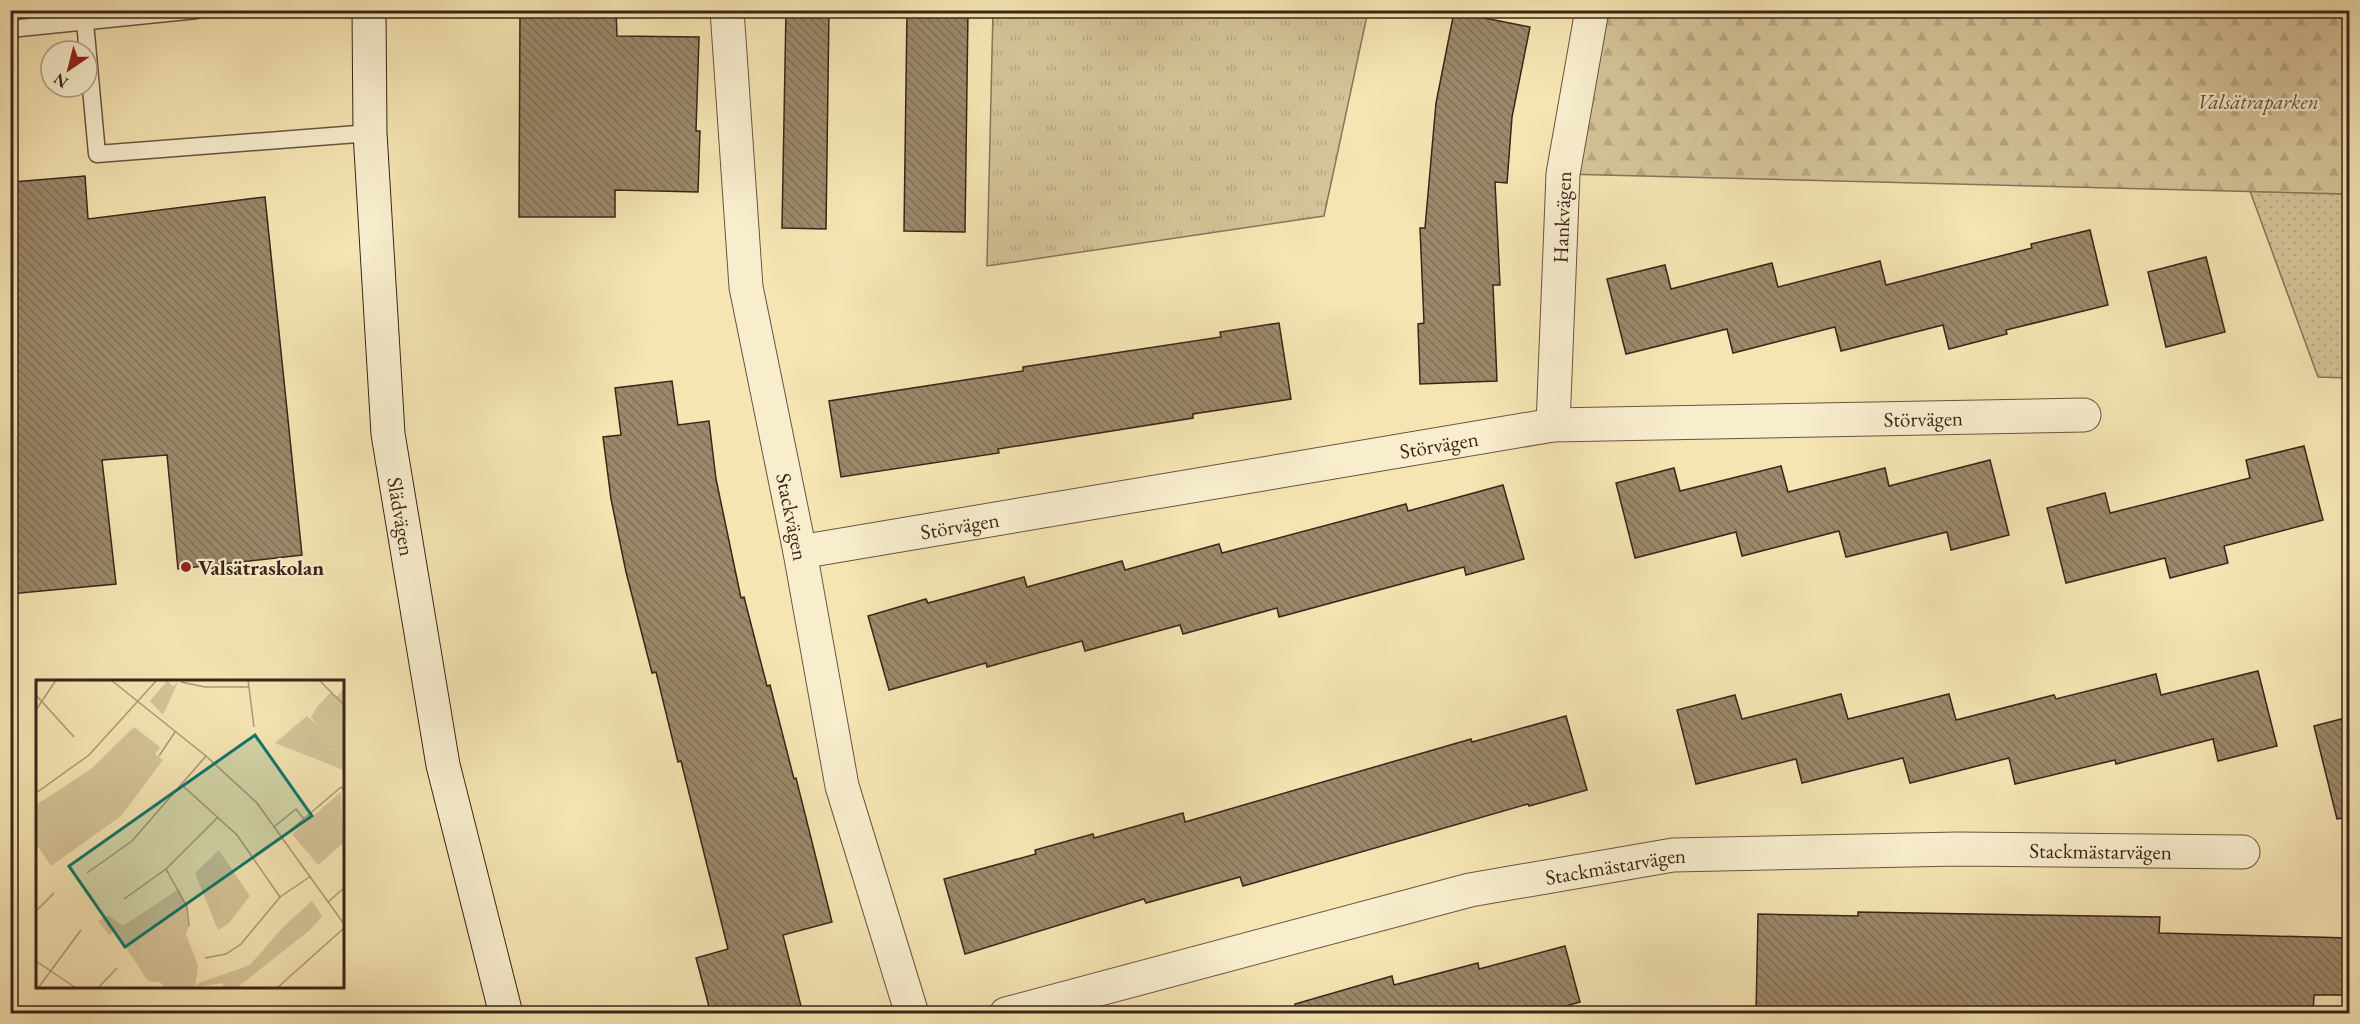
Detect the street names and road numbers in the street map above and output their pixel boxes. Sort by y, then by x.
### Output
street label: Hankvägen [1546,171,1577,264]
street label: Störvägen [1883,404,1963,432]
street label: Störvägen [1398,424,1480,464]
street label: Stackvägen [771,470,815,563]
street label: Slädvägen [382,475,422,558]
street label: Störvägen [918,505,1001,545]
street label: Stackmästarvägen [2029,836,2172,865]
street label: Stackmästarvägen [1543,841,1686,890]

